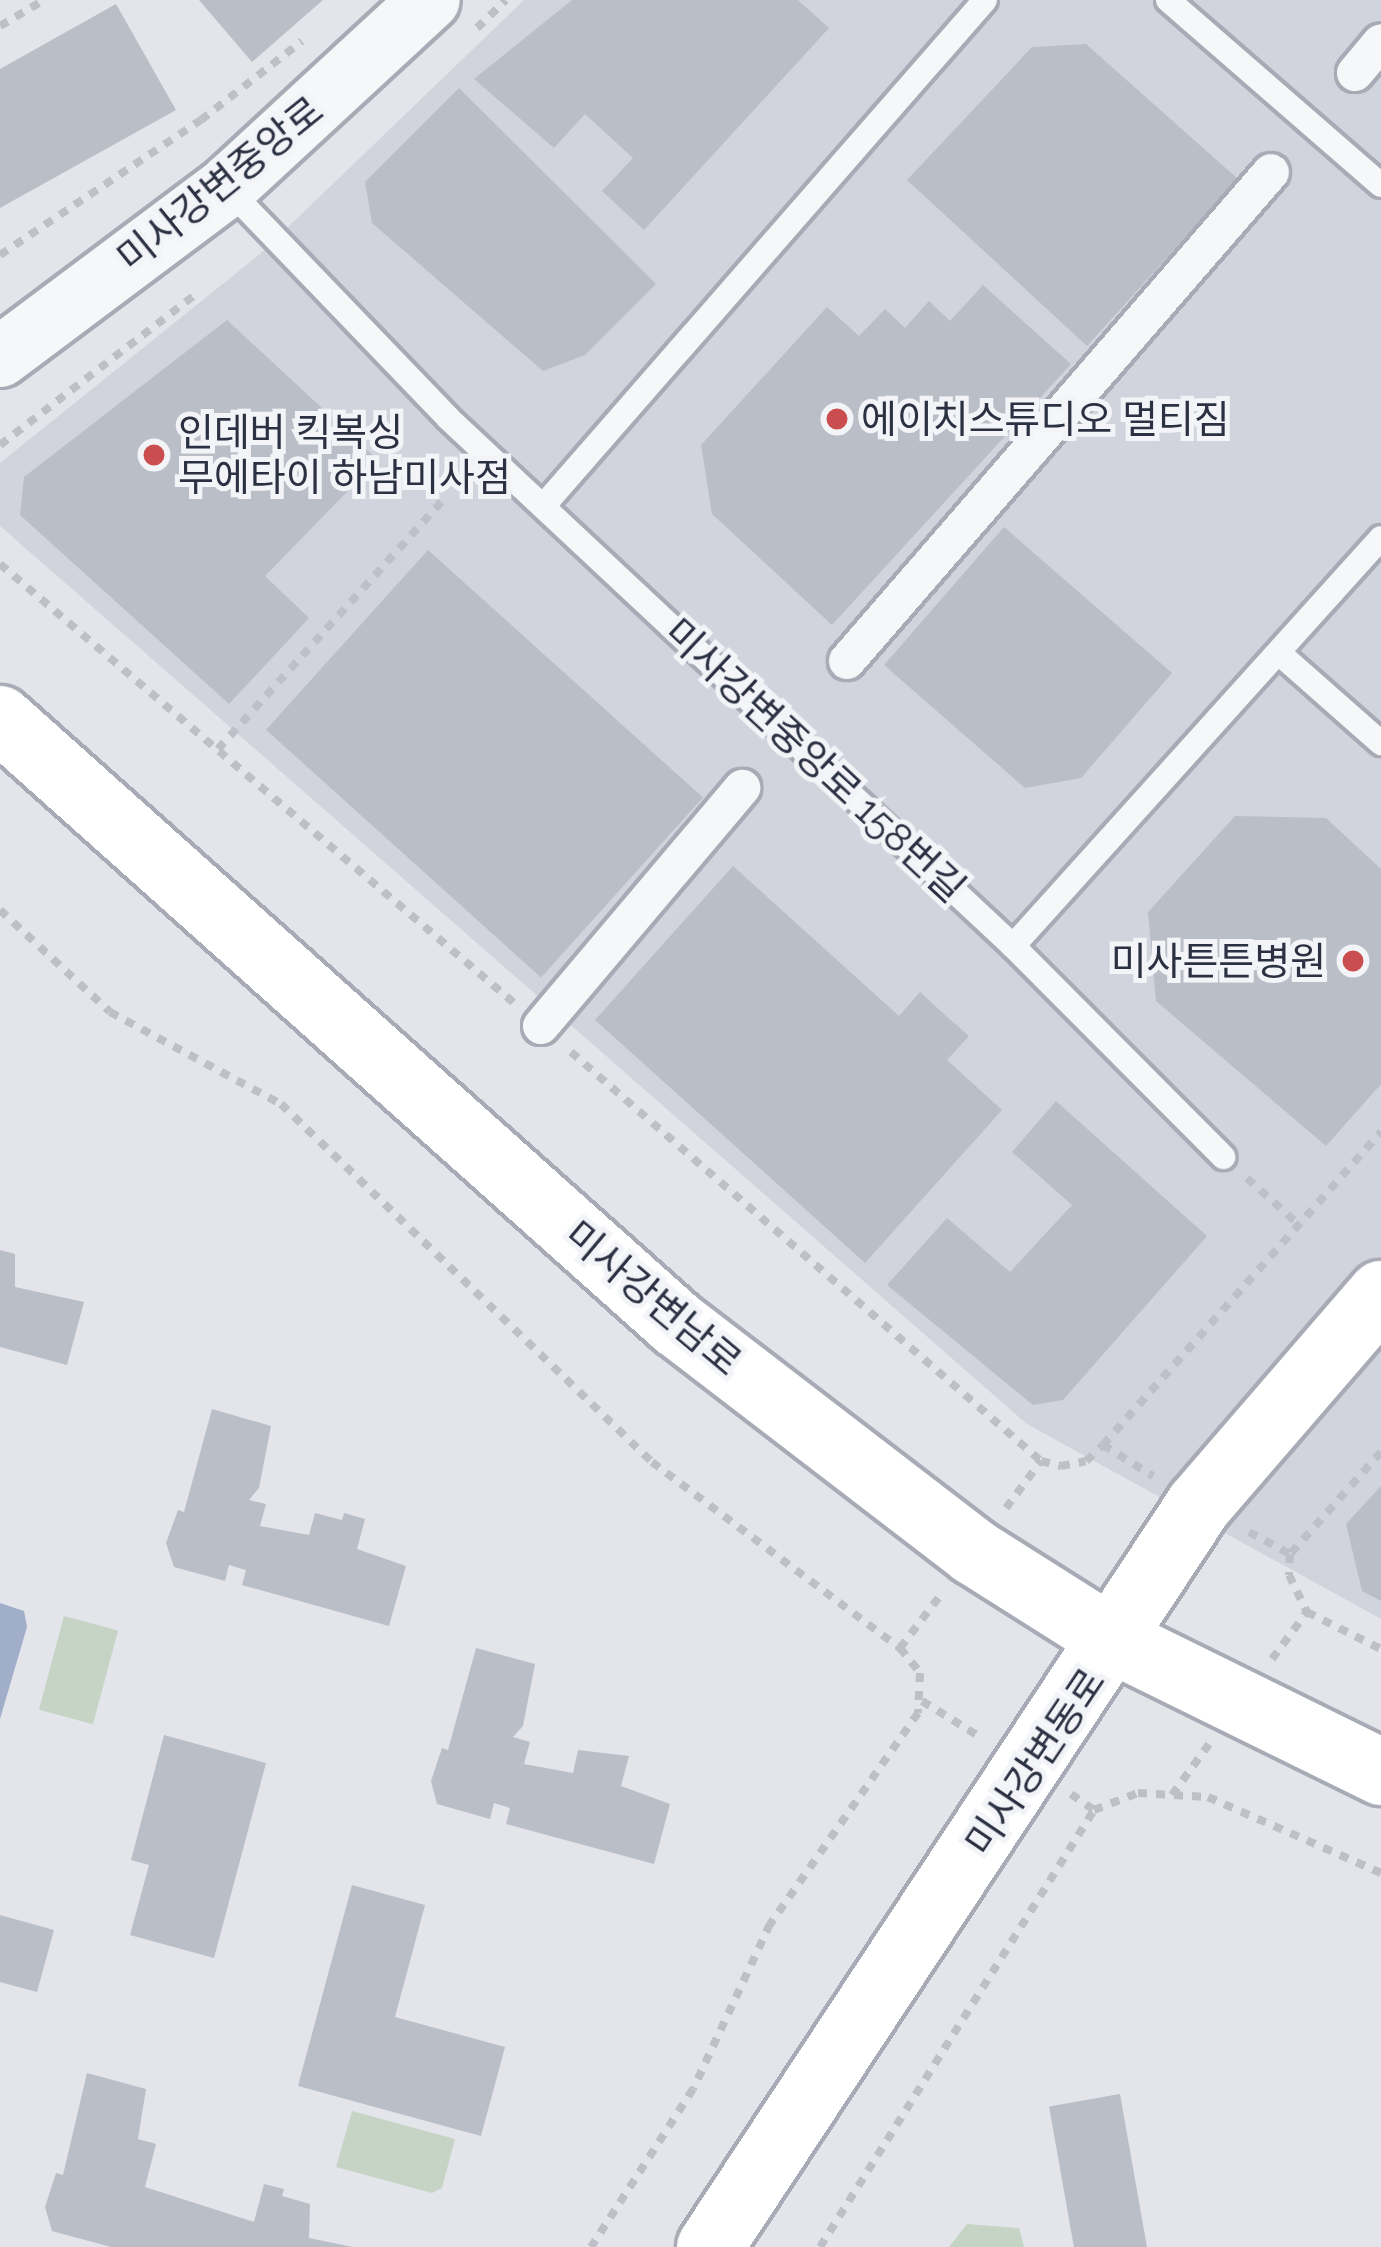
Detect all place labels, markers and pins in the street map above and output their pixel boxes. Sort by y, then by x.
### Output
place label: 에이치스튜디오 멀티짐 [861,396,1230,442]
marker: 에이치스튜디오 멀티짐 [824,406,850,432]
place label: 인데버 킥복싱 무에타이 하남미사점 [178,410,511,501]
marker: 인데버 킥복싱 무에타이 하남미사점 [141,442,167,468]
place label: 미사튼튼병원 [1111,938,1326,984]
marker: 미사튼튼병원 [1337,945,1369,977]

